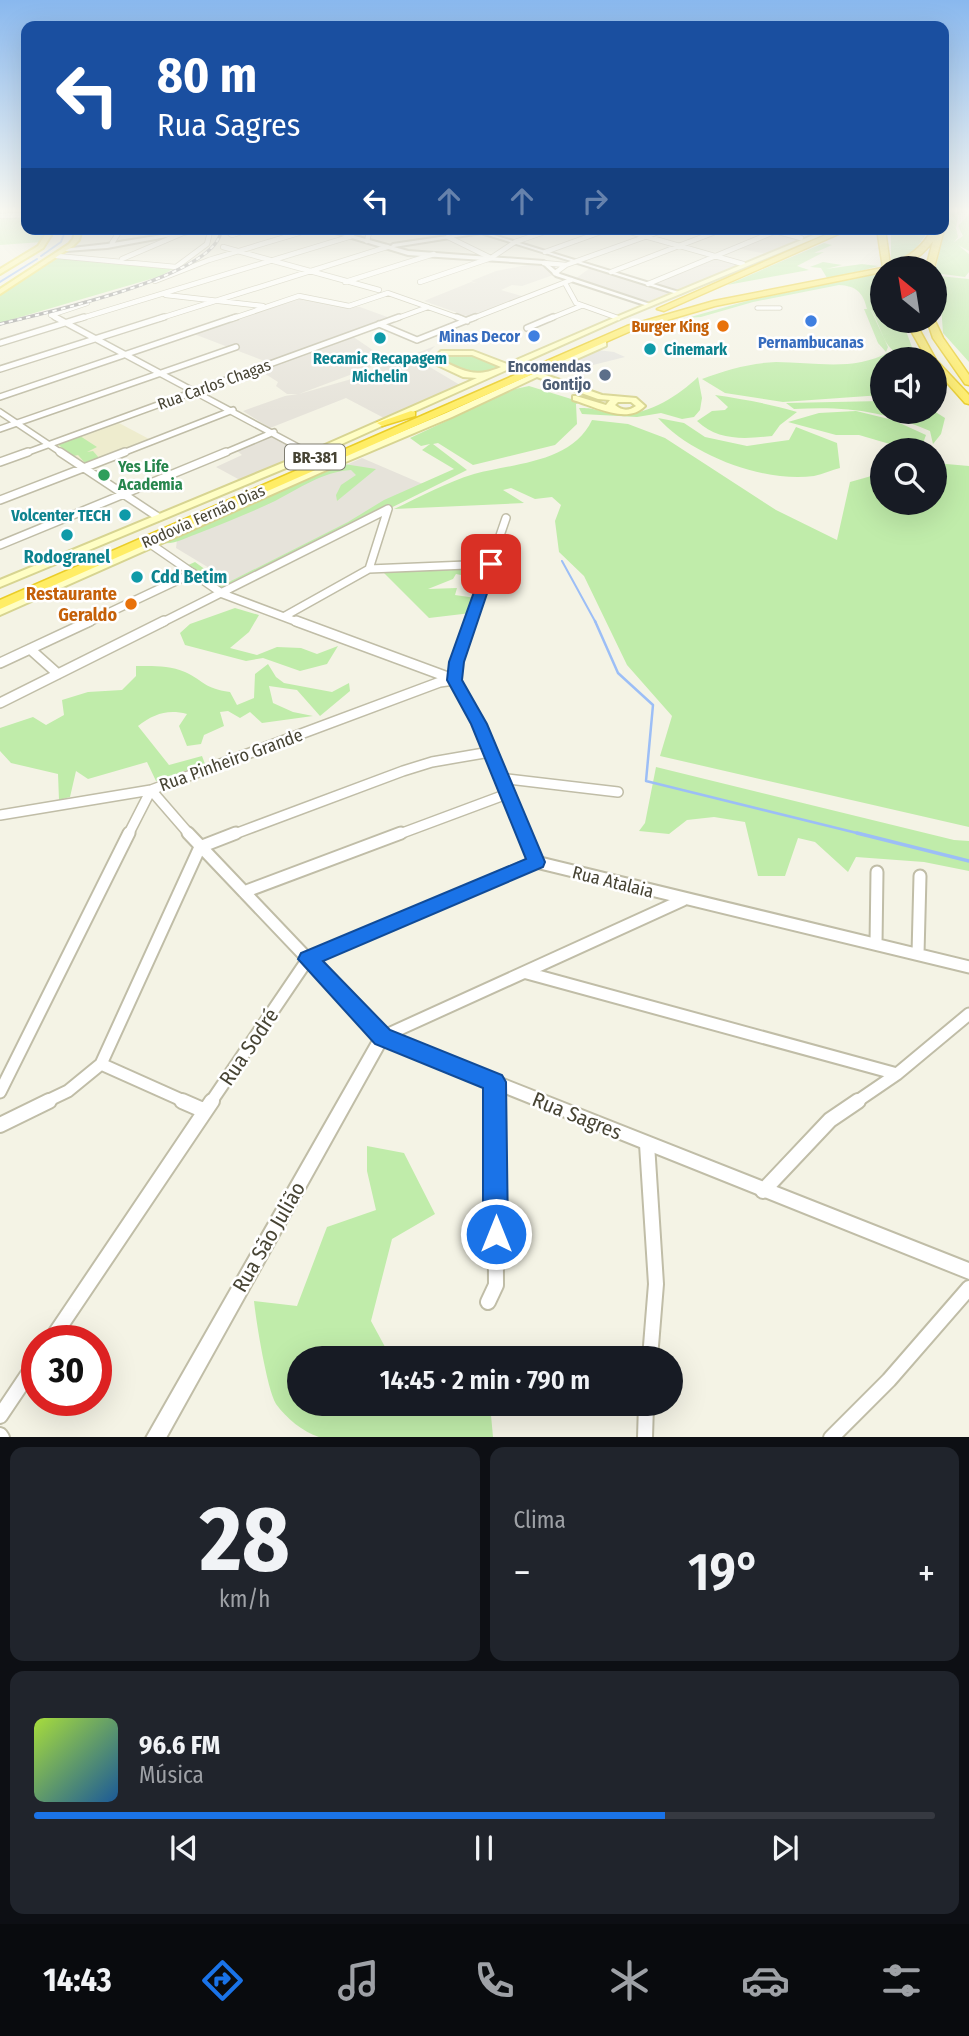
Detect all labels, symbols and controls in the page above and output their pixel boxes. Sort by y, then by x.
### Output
text: 80 m [157,46,257,105]
icon: left [42,49,133,140]
text: Rua Sagres [157,106,300,144]
icon: left [357,182,395,220]
icon: ahead [430,182,468,220]
icon: ahead [503,182,541,220]
icon: right [576,182,614,220]
north arrow [870,256,947,332]
map controls [870,256,947,515]
marker: Pernambucanas [803,313,819,329]
place label: Burger King [631,317,709,336]
marker: Burger King [715,318,731,334]
place label: Minas Decor [439,327,520,346]
marker: Minas Decor [526,328,542,344]
marker: Recamic Recapagem Michelin [372,330,388,346]
place label: Pernambucanas [758,333,864,352]
place label: Cinemark [664,340,728,359]
marker: Cinemark [642,341,658,357]
button: sound [870,347,947,424]
place label: Recamic Recapagem Michelin [313,349,447,386]
street label: Rua Carlos Chagas [155,355,274,414]
place label: Encomendas Gontijo [508,357,591,394]
marker: Encomendas Gontijo [597,367,613,383]
button: search [870,438,947,515]
road number: BR-381 [285,445,345,470]
place label: Yes Life Academia [117,457,183,494]
marker: Yes Life Academia [96,467,112,483]
street label: Rodovia Fernão Dias [139,481,268,552]
place label: Volcenter TECH [10,506,111,525]
marker: Volcenter TECH [117,507,133,523]
marker: Rodogranel [59,527,75,543]
pin [461,534,521,594]
icon: arrive [472,545,510,583]
place label: Rodogranel [24,546,110,568]
place label: Cdd Betim [151,566,227,588]
marker: Cdd Betim [129,569,145,585]
place label: Restaurante Geraldo [26,583,117,626]
marker: Restaurante Geraldo [123,596,139,612]
street label: Rua Pinheiro Grande [156,724,306,796]
street label: Rua Atalaia [570,861,656,903]
street label: Rua Sodré [214,1003,284,1091]
street label: Rua Sagres [529,1086,626,1146]
street label: Rua São Julião [227,1177,311,1297]
position arrow [459,1197,533,1271]
speed limit sign: 30 [21,1325,112,1416]
text: 14:45 · 2 min · 790 m [380,1365,590,1396]
text: 28 [200,1485,290,1594]
text: Clima [514,1506,566,1534]
text: 19° [688,1541,760,1604]
text: − [514,1550,531,1596]
text: + [918,1550,935,1596]
text: km/h [219,1585,270,1613]
text: 96.6 FM [139,1730,220,1761]
text: Música [139,1761,204,1789]
icon: previous [165,1829,203,1867]
icon: pause [465,1829,503,1867]
icon: next [766,1829,804,1867]
icon: directions [198,1956,247,2005]
icon: music [334,1956,383,2005]
icon: phone [470,1956,519,2005]
icon: climate [605,1956,654,2005]
icon: car [741,1956,790,2005]
icon: filters [877,1956,926,2005]
text: 14:43 [43,1961,112,1999]

